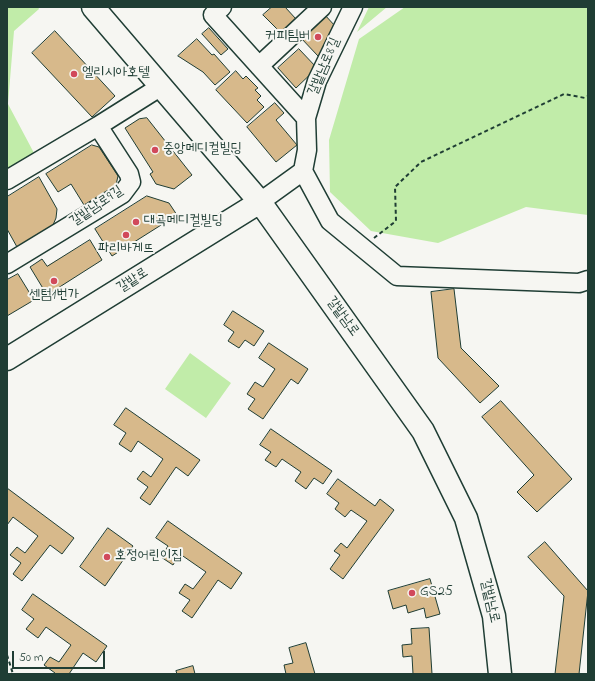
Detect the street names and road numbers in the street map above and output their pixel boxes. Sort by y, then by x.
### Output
street label: 갈밭남로8길 [305,35,345,99]
street label: 갈밭남로9길 [67,183,127,231]
street label: 갈밭로 [114,265,152,297]
street label: 갈밭남로 [322,294,362,340]
street label: 갈밭남로 [476,577,502,625]

